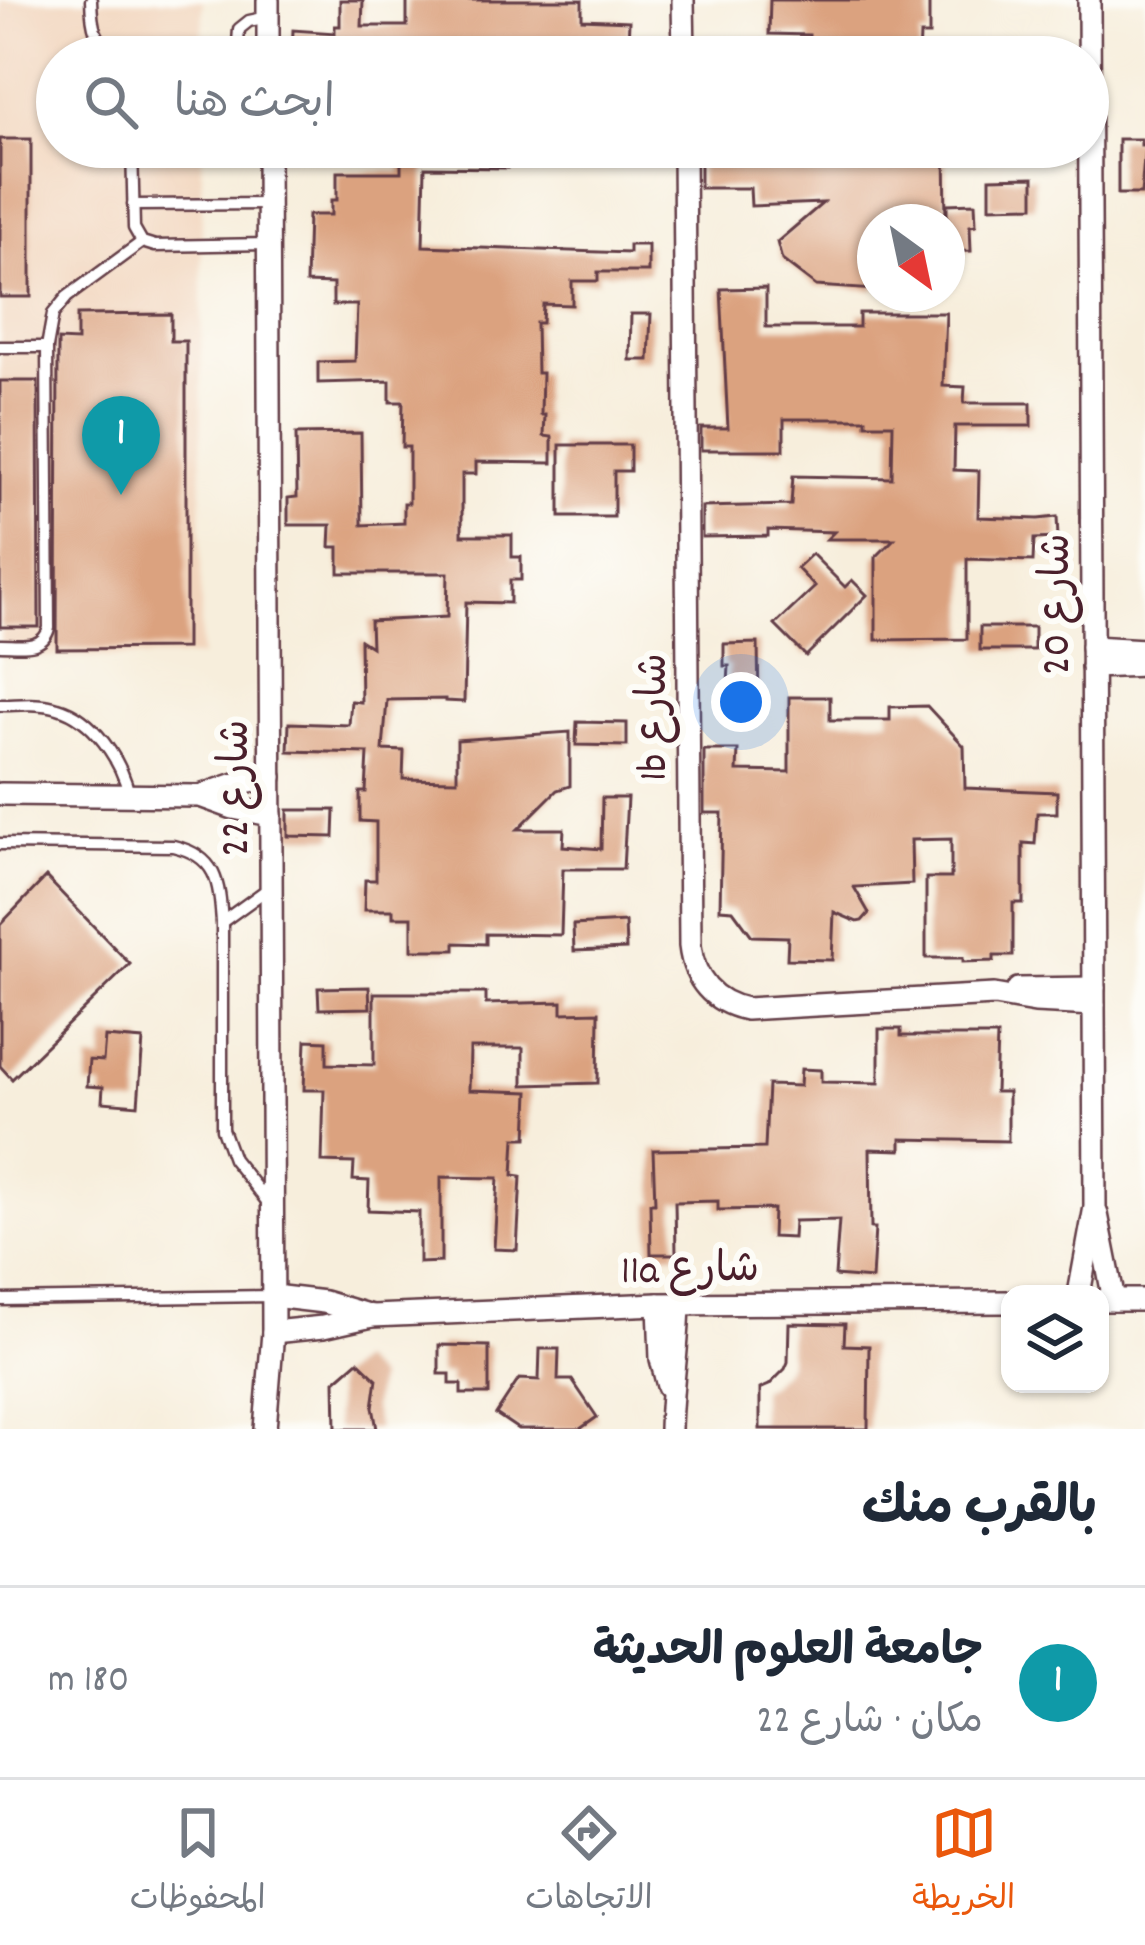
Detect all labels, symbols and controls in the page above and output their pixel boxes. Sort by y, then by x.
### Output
search box [36,36,1109,168]
icon: search [78,69,144,135]
text: ابحث هنا [174,74,335,138]
north arrow [857,204,965,312]
pin: 1 [82,396,160,495]
street label: شارع 20 [1030,533,1090,675]
street label: 1b شارع [627,653,687,781]
your location [711,672,771,732]
street label: شارع 22 [209,719,269,857]
street label: 11a شارع [620,1242,760,1304]
map controls [1001,1285,1109,1393]
button: layers [1001,1285,1109,1393]
text: بالقرب منك [862,1475,1097,1547]
text: جامعة العلوم الحديثة [593,1622,983,1686]
text: 180 m [48,1655,129,1710]
text: 1 [1054,1655,1062,1710]
text: مكان · شارع 22 [756,1696,983,1751]
tab: المحفوظات [130,1800,266,1926]
tab: الاتجاهات [525,1800,653,1926]
tab: الخريطة [912,1800,1015,1926]

